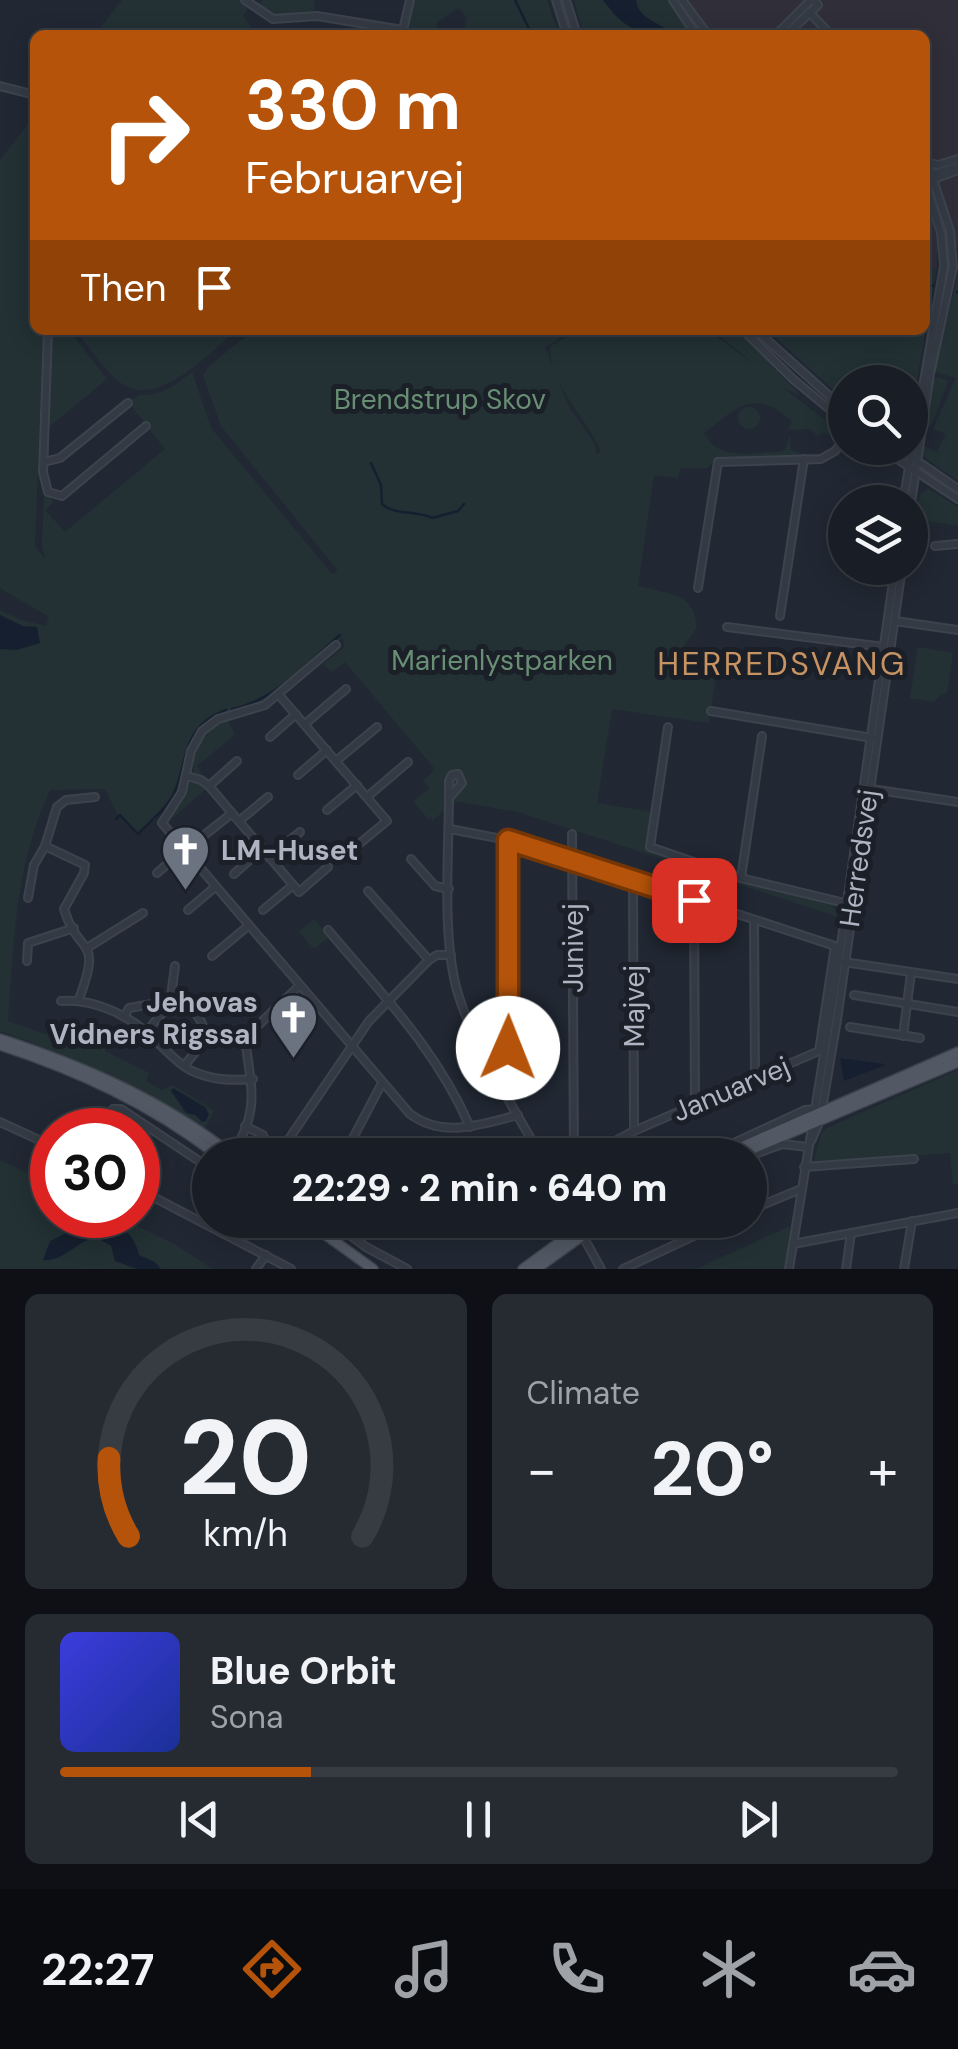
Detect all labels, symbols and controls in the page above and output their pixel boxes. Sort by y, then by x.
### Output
text: 330 m [245,60,461,151]
icon: right [80,70,210,200]
text: Februarvej [245,148,465,207]
icon: arrive [187,260,242,315]
text: Then [80,263,167,313]
map controls [828,365,928,585]
button: search [828,365,928,465]
park label: Brendstrup Skov [334,381,546,418]
button: layers [828,485,928,585]
park label: Marienlystparken [391,642,613,679]
district label: HERREDSVANG [657,643,907,685]
street label: Herredsvej [831,787,887,929]
church icon: LM-Huset [160,824,212,892]
place label: LM-Huset [221,832,358,869]
pin [652,858,737,943]
icon: arrive [667,873,722,928]
street label: Junivej [555,903,592,993]
street label: Majvej [616,965,653,1047]
place label: Jehovas Vidners Rigssal [49,984,258,1053]
church icon: Jehovas Vidners Rigssal [267,992,319,1060]
position arrow [456,996,560,1100]
street label: Januarvej [667,1048,795,1130]
speed limit sign: 30 [30,1108,160,1238]
text: 22:29 · 2 min · 640 m [291,1163,668,1213]
text: Climate [527,1372,640,1414]
text: 20 [179,1391,312,1526]
text: 20° [651,1421,774,1518]
text: − [527,1434,557,1506]
text: + [868,1434,898,1506]
text: km/h [204,1511,288,1557]
text: Blue Orbit [210,1646,397,1696]
text: Sona [210,1696,283,1738]
icon: previous [172,1792,227,1847]
icon: pause [451,1792,506,1847]
icon: next [731,1792,786,1847]
icon: directions [237,1934,307,2004]
icon: music [389,1934,459,2004]
icon: phone [542,1934,612,2004]
icon: climate [694,1934,764,2004]
icon: car [847,1934,917,2004]
text: 22:27 [41,1940,154,1999]

